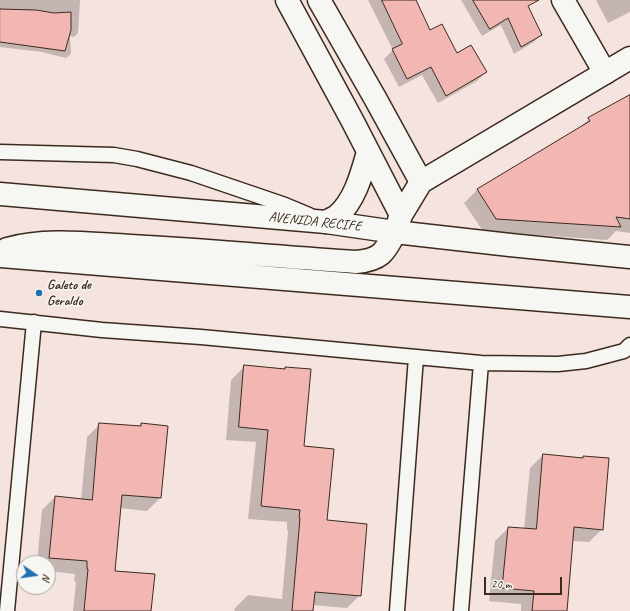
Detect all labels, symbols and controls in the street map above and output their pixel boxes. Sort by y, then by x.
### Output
street label: AVENIDA RECIFE [268,209,362,235]
place label: Galeto de Geraldo [47,277,91,310]
marker: Galeto de Geraldo [34,288,44,298]
north arrow [16,555,56,595]
scale bar [486,569,564,595]
text: N [39,573,54,582]
text: 20 m [491,576,511,592]

